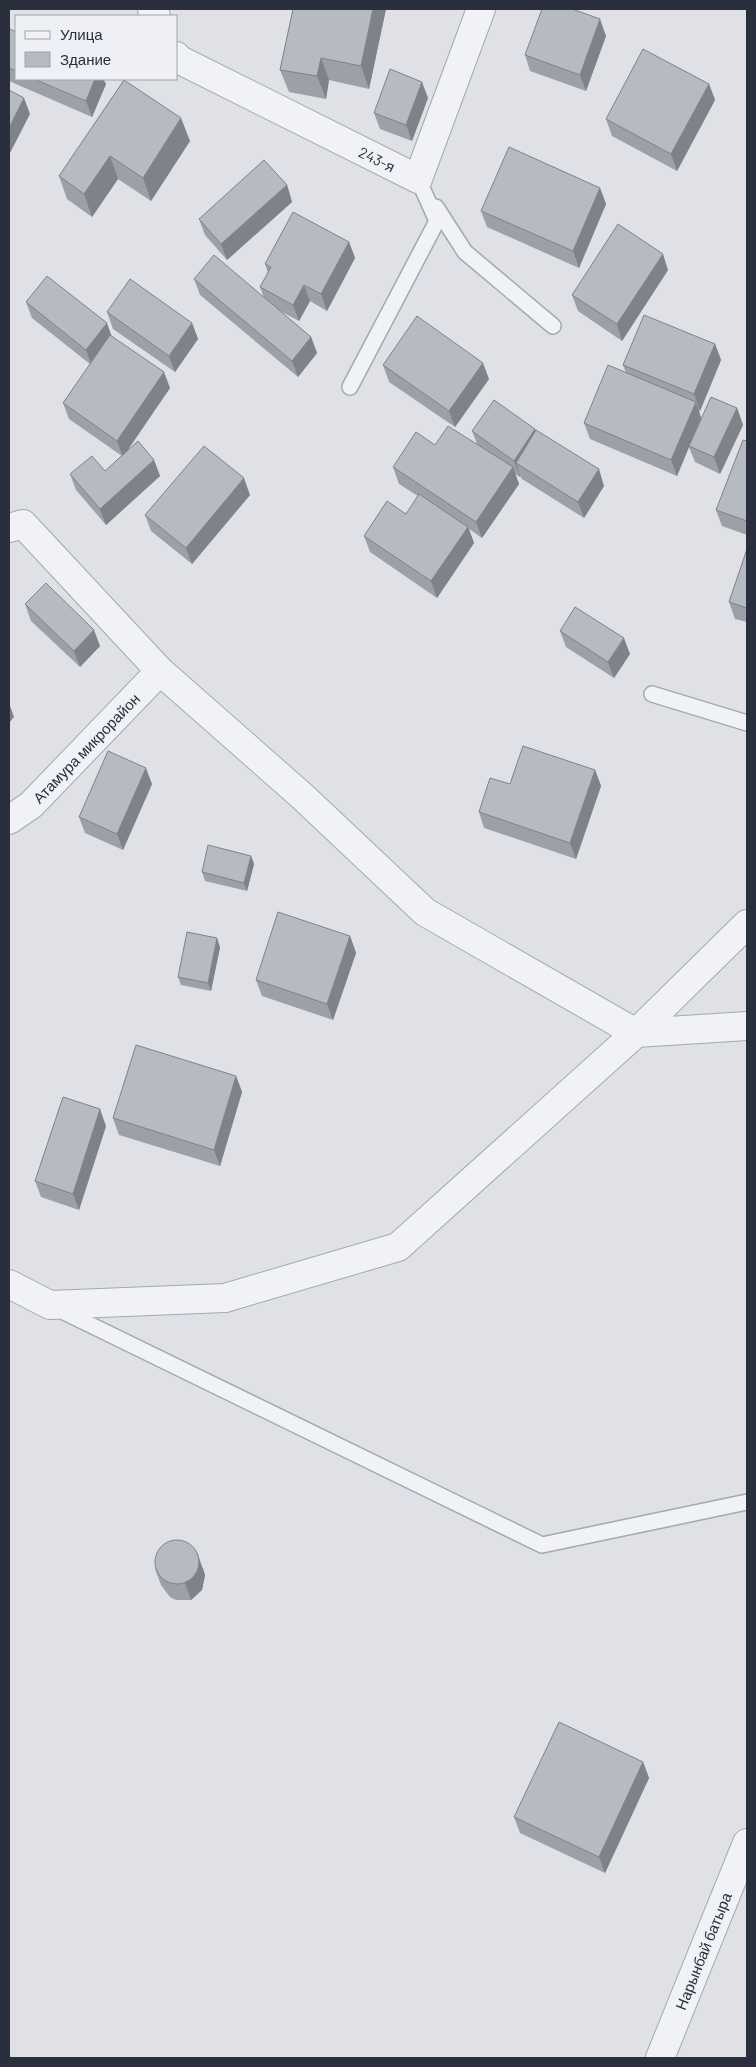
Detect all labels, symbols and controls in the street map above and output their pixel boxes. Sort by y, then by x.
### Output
legend [15,15,178,80]
text: Улица [60,25,103,43]
text: Здание [60,50,111,68]
street label: 243-я [356,143,398,175]
street label: Атамура микрорайон [29,689,143,807]
street label: Нарынбай батыра [671,1889,735,2012]

